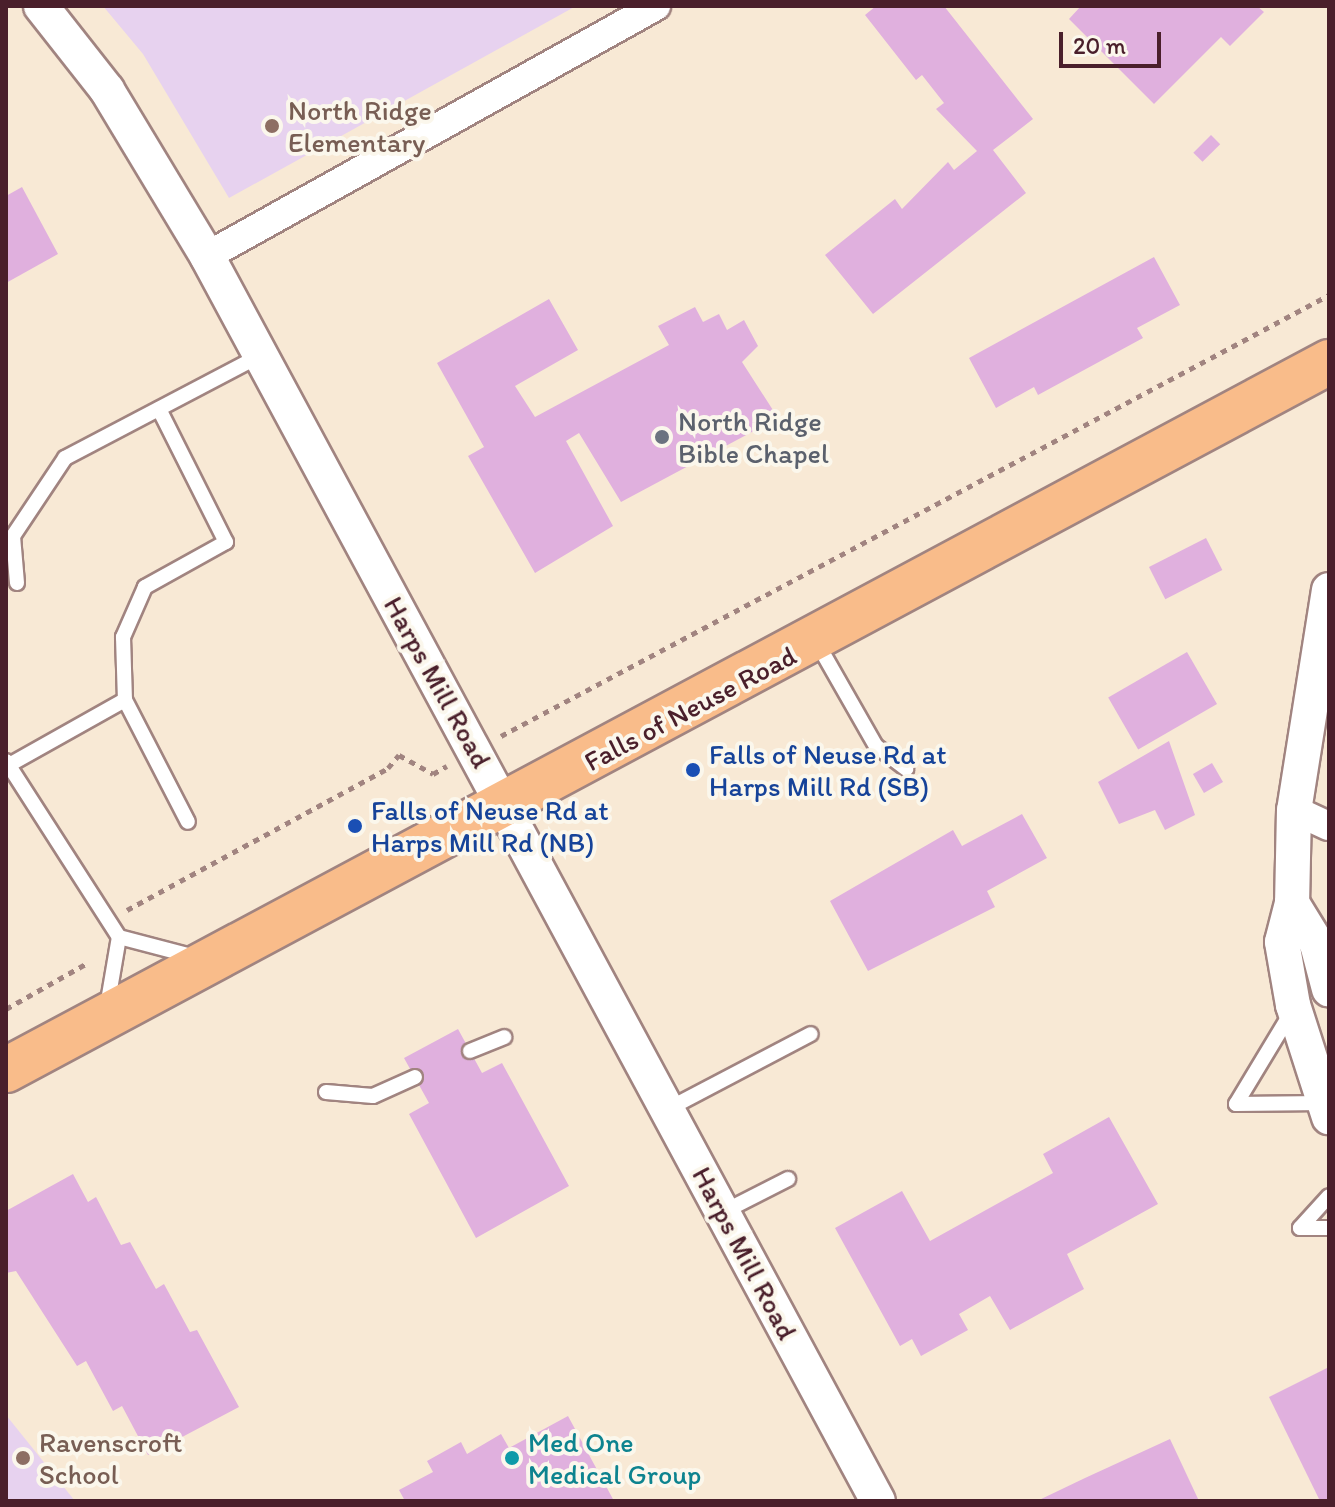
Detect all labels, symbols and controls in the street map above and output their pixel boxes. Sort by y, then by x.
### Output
scale bar [1063,16,1165,66]
text: 20 m [1073,31,1126,60]
place label: North Ridge Elementary [288,93,431,159]
marker: North Ridge Elementary [263,117,281,135]
place label: North Ridge Bible Chapel [678,404,828,470]
marker: North Ridge Bible Chapel [653,428,671,446]
street label: Harps Mill Road [377,591,499,773]
street label: Falls of Neuse Road [579,638,801,778]
place label: Falls of Neuse Rd at Harps Mill Rd (SB) [709,737,946,803]
marker: Falls of Neuse Rd at Harps Mill Rd (SB) [684,761,702,779]
place label: Falls of Neuse Rd at Harps Mill Rd (NB) [371,793,608,859]
marker: Falls of Neuse Rd at Harps Mill Rd (NB) [346,817,364,835]
street label: Harps Mill Road [686,1161,804,1345]
place label: Ravenscroft School [39,1425,183,1491]
place label: Med One Medical Group [528,1425,701,1491]
marker: Ravenscroft School [14,1449,32,1467]
marker: Med One Medical Group [503,1449,521,1467]

